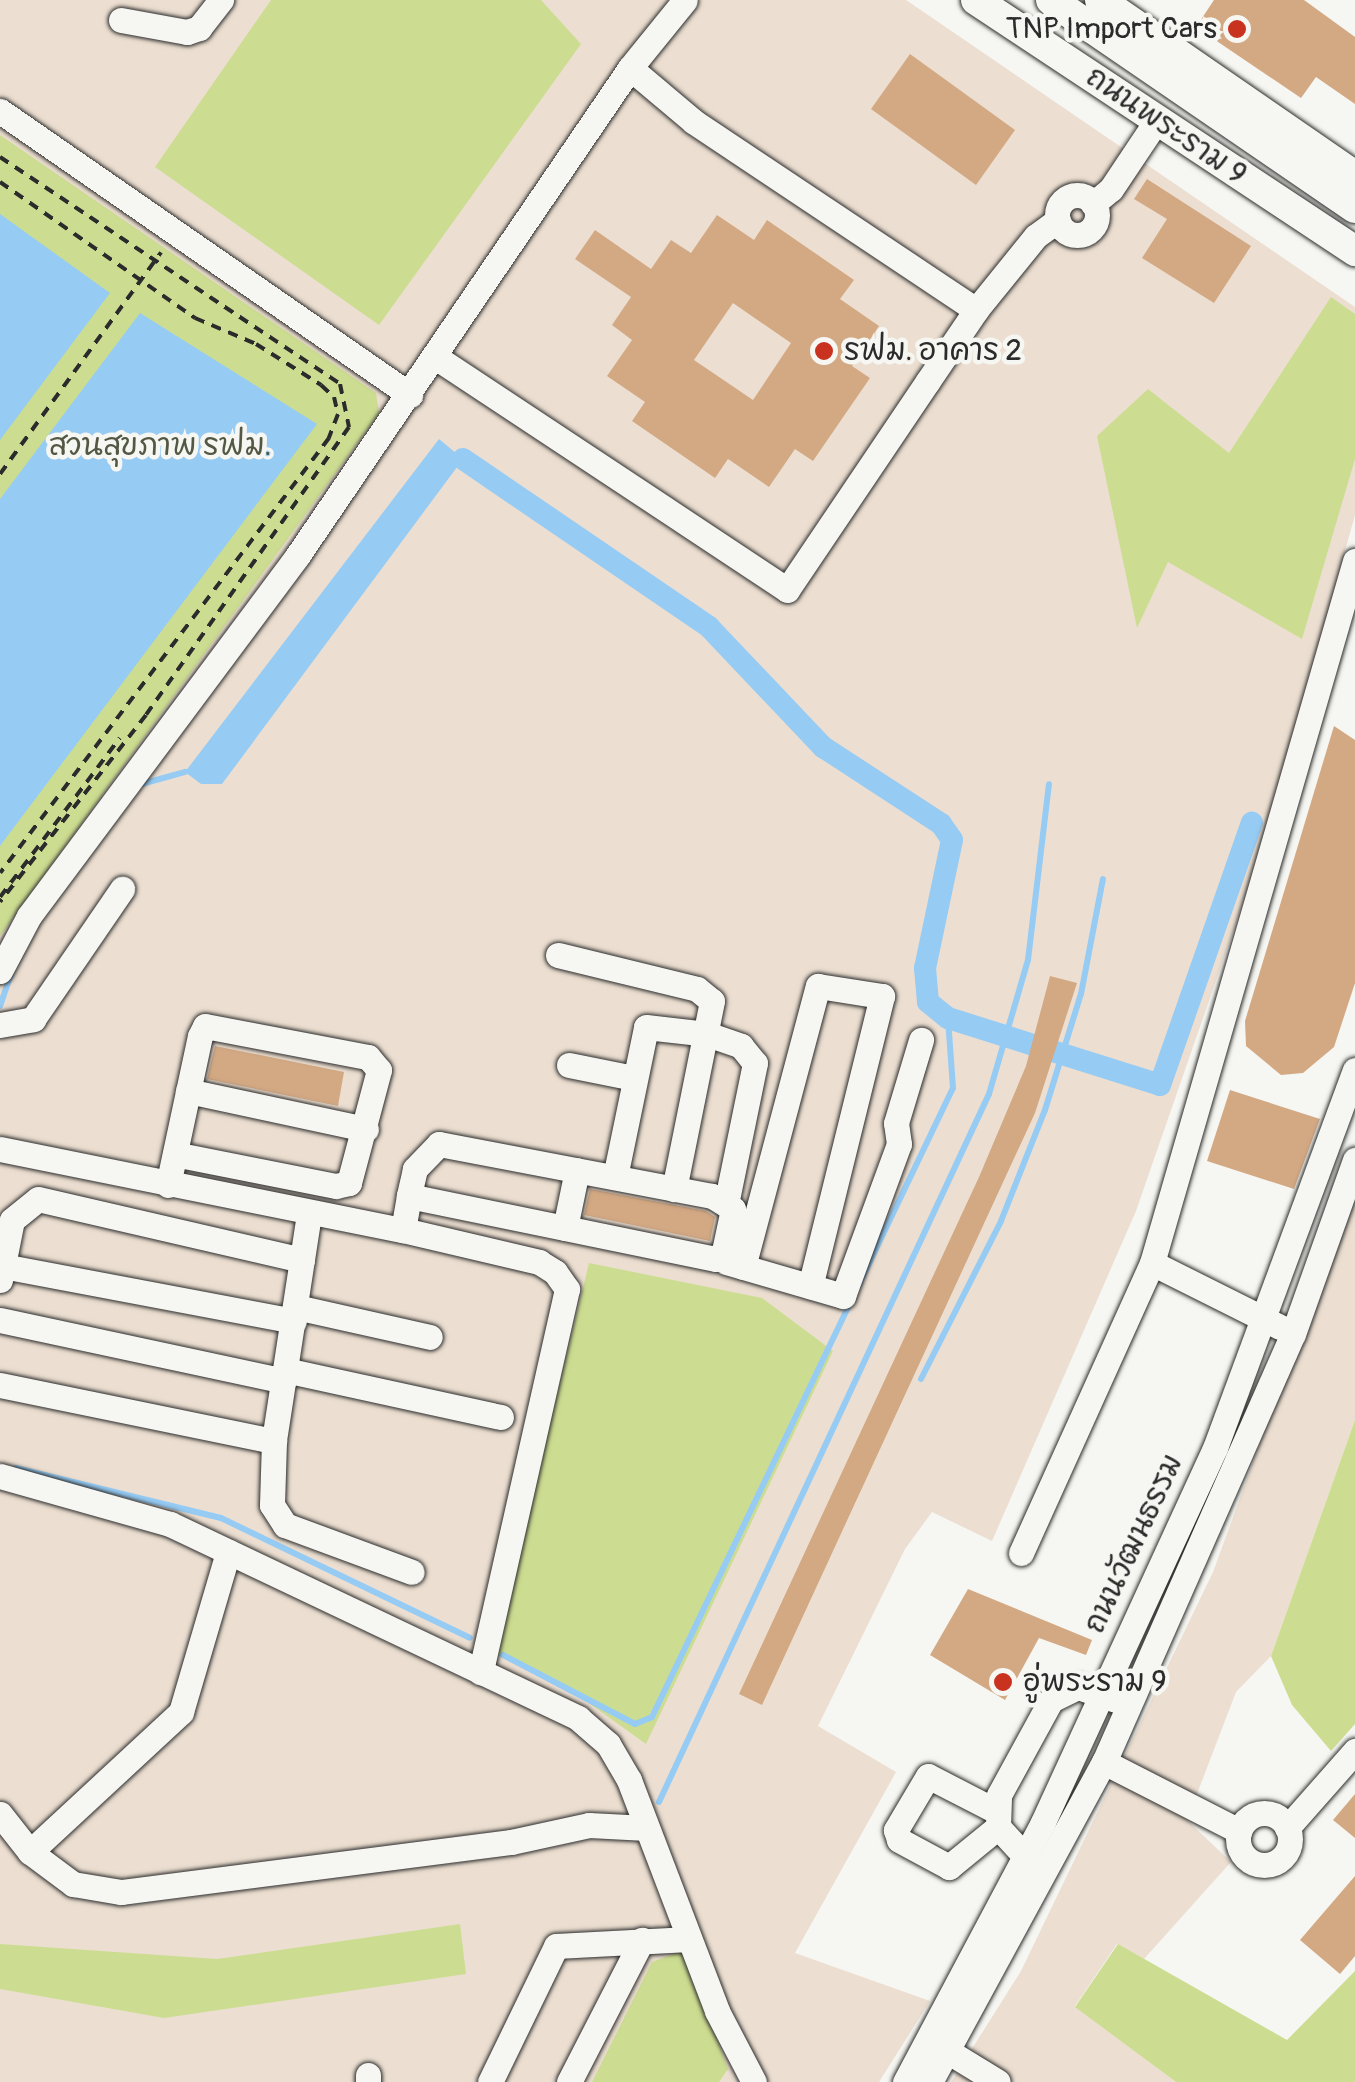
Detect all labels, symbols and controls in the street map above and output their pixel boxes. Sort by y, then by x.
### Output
place label: TNP Import Cars [1006,11,1217,47]
marker: TNP Import Cars [1226,18,1248,40]
street label: ถนนพระราม 9 [1079,59,1253,193]
place label: รฟม. อาคาร 2 [844,333,1022,369]
marker: รฟม. อาคาร 2 [813,340,835,362]
park label: สวนสุขภาพ รฟม. [49,428,271,464]
street label: ถนนวัฒนธรรม [1077,1449,1191,1639]
place label: อู่พระราม 9 [1023,1664,1167,1700]
marker: อู่พระราม 9 [992,1671,1014,1693]

